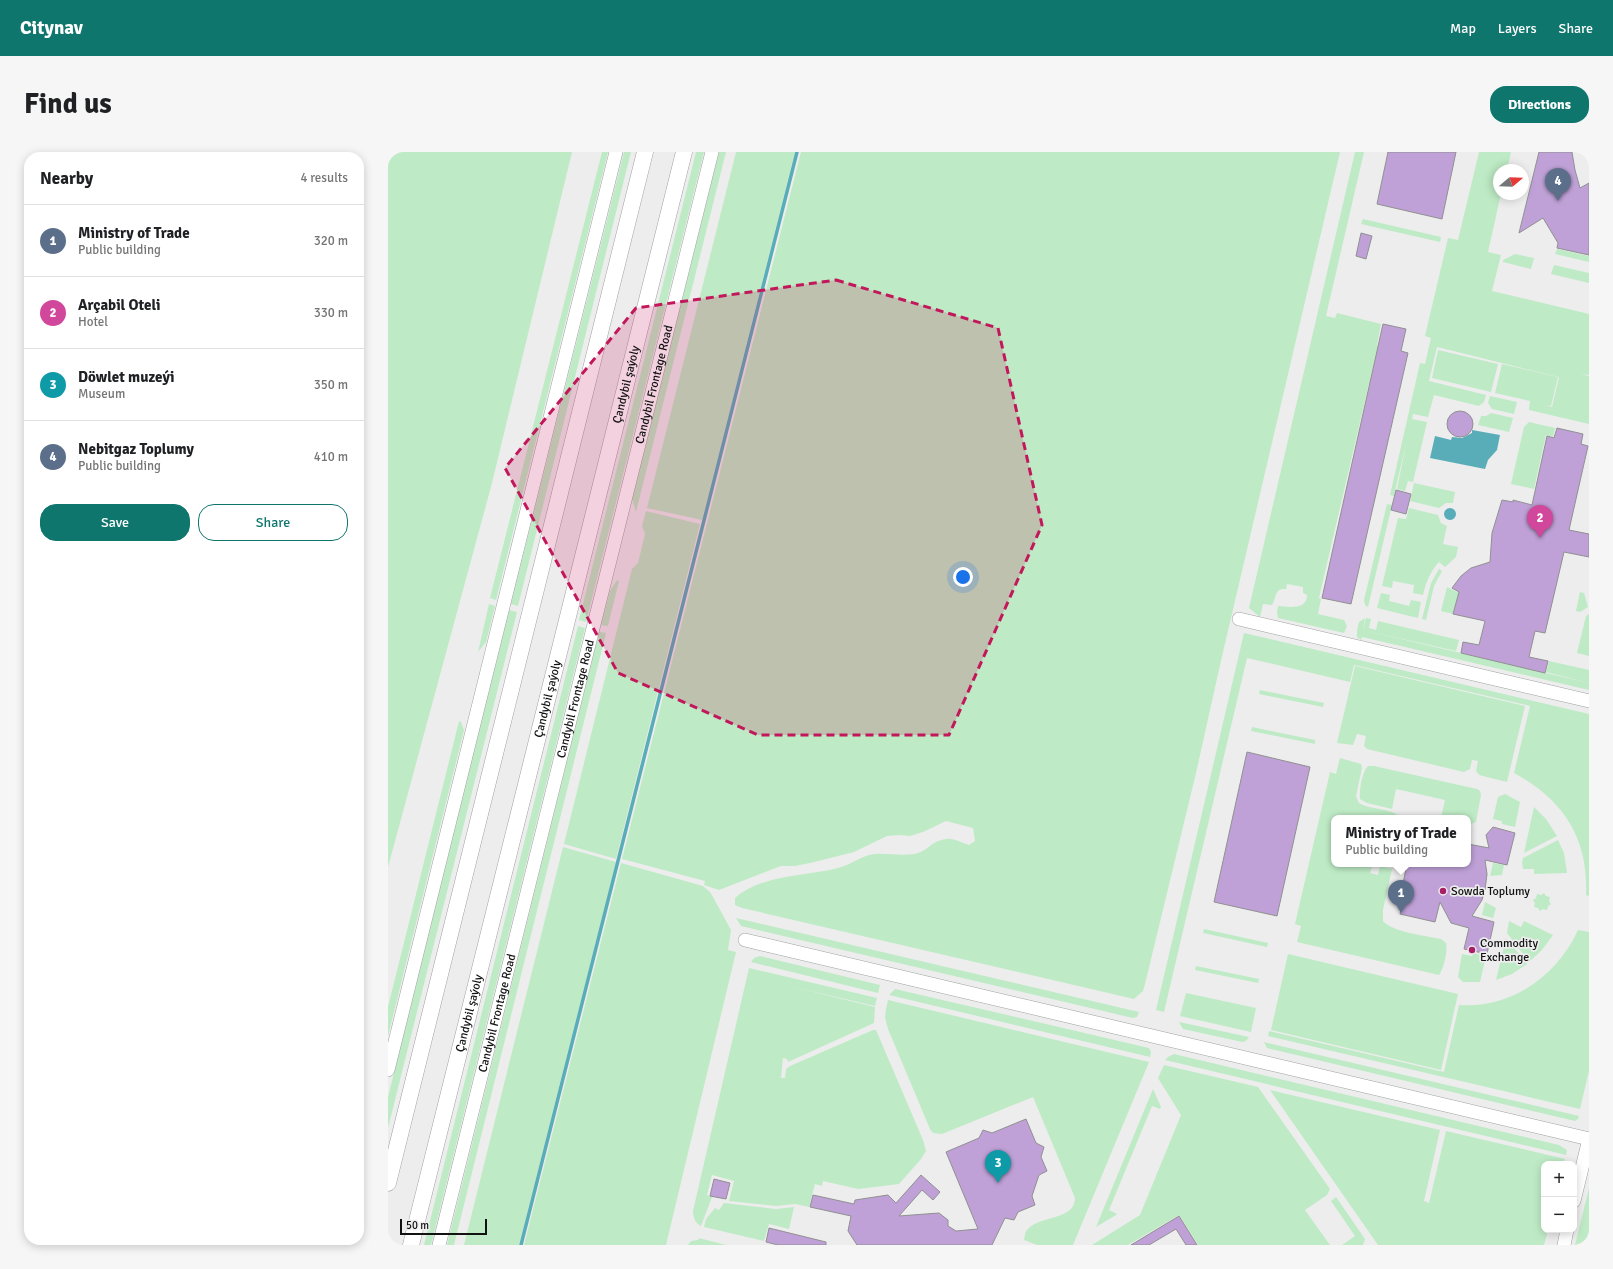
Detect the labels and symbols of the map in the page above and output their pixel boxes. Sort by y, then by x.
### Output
north arrow [1493,164,1529,200]
pin: 4 [1545,168,1571,201]
street label: Candybil Frontage Road [632,324,676,445]
street label: Çandybil şaýoly [609,344,643,425]
pin: 2 [1527,505,1553,538]
your location [953,567,973,587]
street label: Candybil Frontage Road [553,638,597,760]
street label: Çandybil şaýoly [531,658,564,739]
pin: 1 [1388,880,1414,913]
place label: Sowda Toplumy [1451,884,1530,899]
marker: Sowda Toplumy [1438,886,1448,896]
place label: Commodity Exchange [1480,936,1539,965]
marker: Commodity Exchange [1467,945,1477,955]
street label: Candybil Frontage Road [475,952,519,1074]
street label: Çandybil şaýoly [452,972,486,1054]
pin: 3 [985,1150,1011,1183]
scale bar [400,1217,487,1236]

